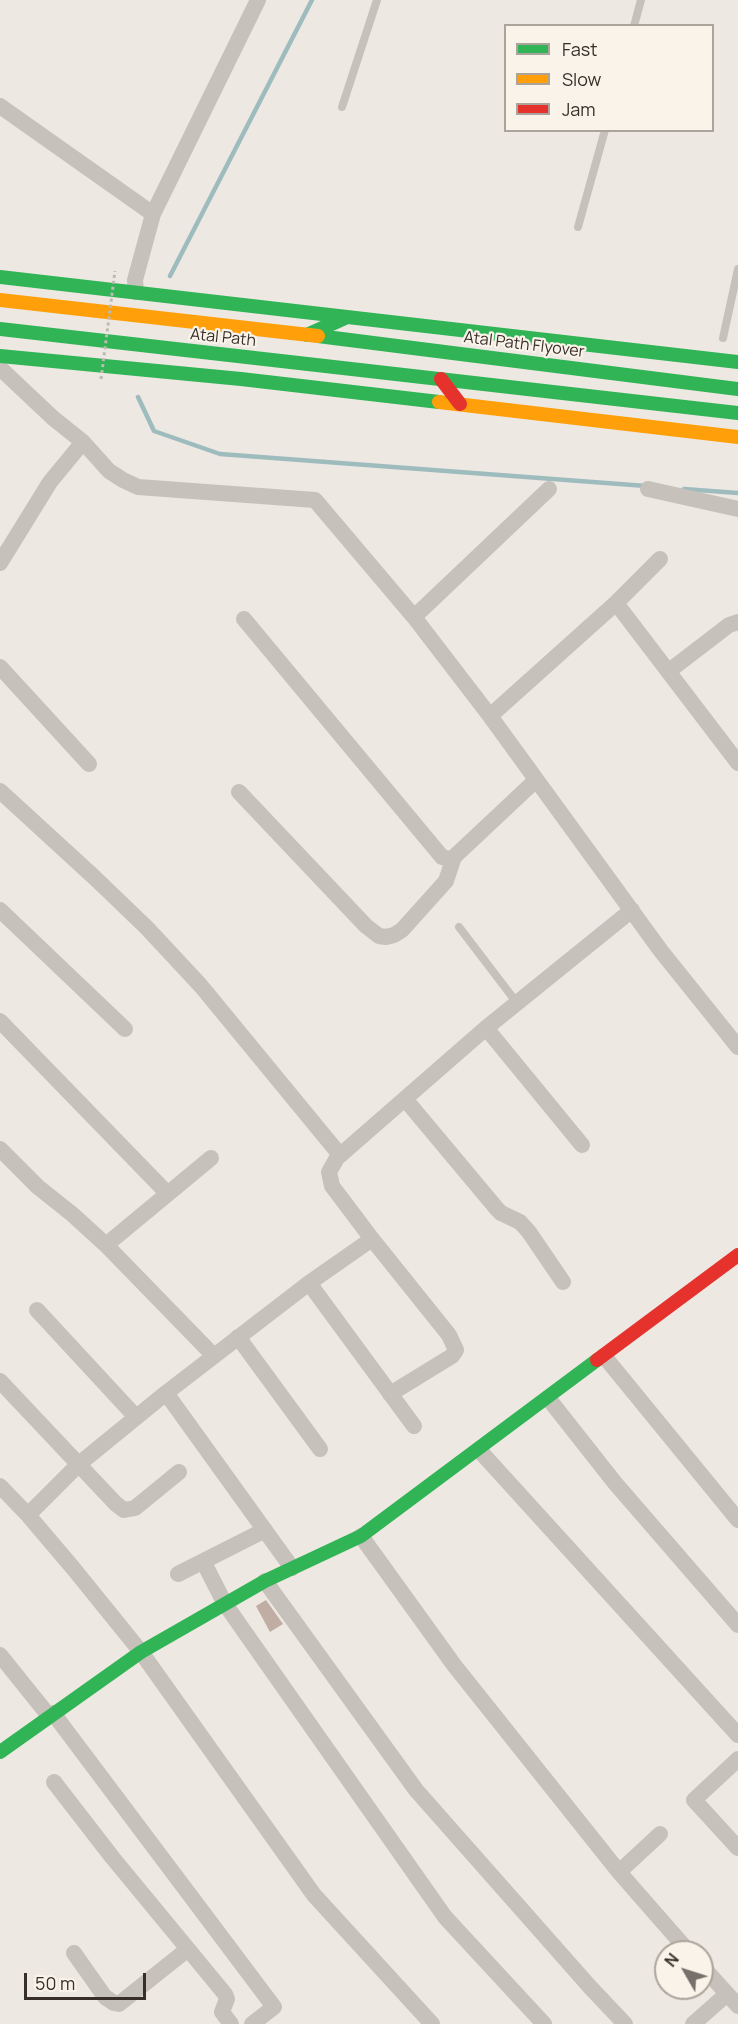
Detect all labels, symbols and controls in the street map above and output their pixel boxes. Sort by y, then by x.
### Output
legend [504,24,714,132]
text: Fast [562,37,597,61]
text: Slow [562,67,601,91]
text: Jam [562,97,596,121]
street label: Atal Path [189,325,257,351]
street label: Atal Path Flyover [463,328,585,362]
north arrow [654,1940,714,2000]
text: N [659,1949,684,1971]
scale bar [27,1961,148,1999]
text: 50 m [35,1971,75,1995]

